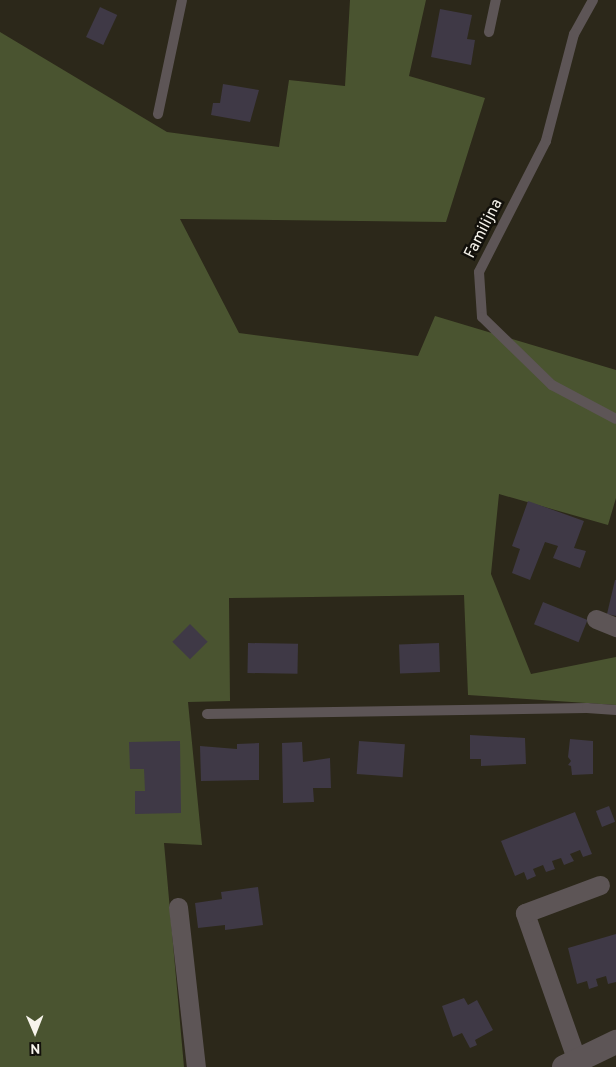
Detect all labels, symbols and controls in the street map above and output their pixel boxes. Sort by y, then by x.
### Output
street label: Familijna [461,196,507,262]
north arrow [10,1007,60,1057]
text: N [30,1039,40,1056]

